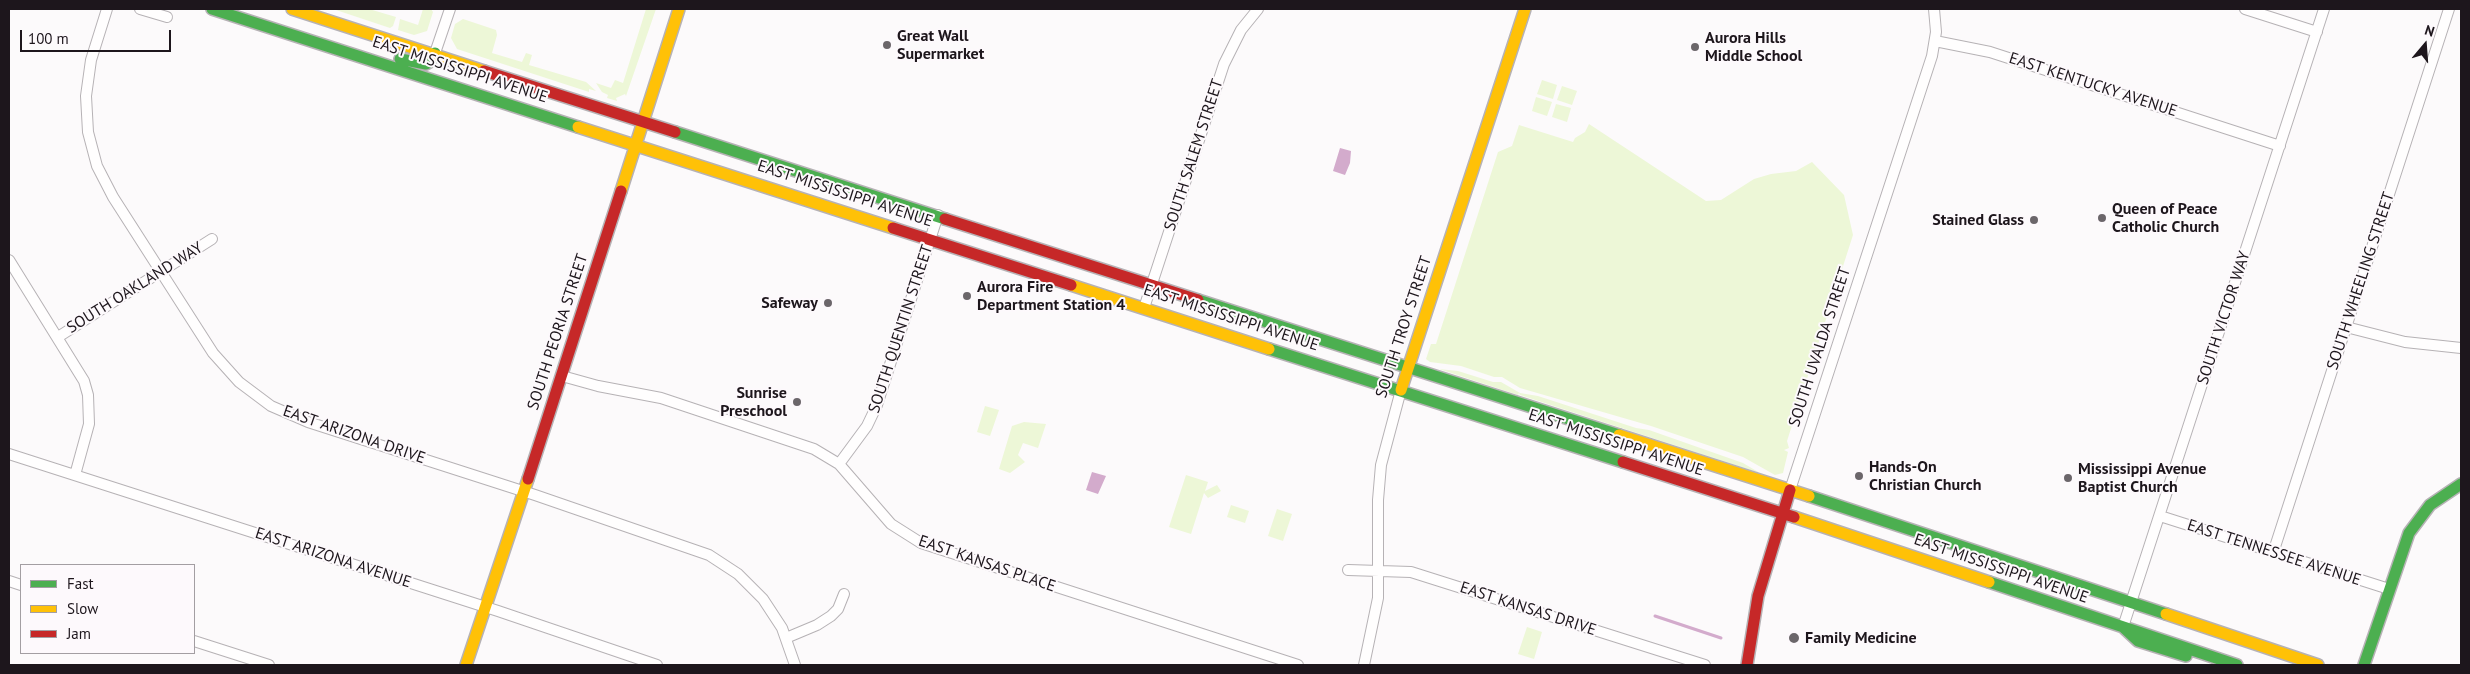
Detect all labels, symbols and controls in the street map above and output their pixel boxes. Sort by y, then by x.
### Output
scale bar [22,20,174,52]
north arrow [2400,20,2450,70]
text: N [2422,21,2437,41]
place label: Great Wall Supermarket [897,26,984,64]
place label: Aurora Hills Middle School [1705,28,1802,66]
text: 100 m [28,29,69,48]
street label: EAST MISSISSIPPI AVENUE [370,33,550,107]
marker: Great Wall Supermarket [881,39,893,51]
marker: Aurora Hills Middle School [1689,41,1701,53]
street label: EAST KENTUCKY AVENUE [2006,49,2180,121]
street label: SOUTH SALEM STREET [1160,77,1228,233]
street label: EAST MISSISSIPPI AVENUE [755,157,935,231]
street label: SOUTH WHEELING STREET [2323,190,2399,372]
place label: Queen of Peace Catholic Church [2112,199,2219,237]
place label: Stained Glass [1932,210,2024,230]
marker: Queen of Peace Catholic Church [2096,212,2108,224]
marker: Stained Glass [2028,214,2040,226]
street label: SOUTH OAKLAND WAY [63,238,207,338]
street label: SOUTH QUENTIN STREET [865,242,937,416]
street label: SOUTH VICTOR WAY [2193,249,2255,387]
street label: SOUTH PEORIA STREET [524,252,592,412]
street label: SOUTH TROY STREET [1372,254,1436,400]
street label: SOUTH UVALDA STREET [1785,265,1855,429]
place label: Aurora Fire Department Station 4 [977,277,1125,315]
street label: EAST MISSISSIPPI AVENUE [1141,281,1321,355]
marker: Aurora Fire Department Station 4 [961,290,973,302]
place label: Safeway [761,293,818,313]
marker: Safeway [822,297,834,309]
place label: Sunrise Preschool [720,383,787,421]
marker: Sunrise Preschool [791,396,803,408]
street label: EAST ARIZONA DRIVE [280,402,428,468]
street label: EAST MISSISSIPPI AVENUE [1526,406,1706,480]
place label: Hands-On Christian Church [1869,457,1981,495]
place label: Mississippi Avenue Baptist Church [2078,459,2206,497]
marker: Hands-On Christian Church [1853,470,1865,482]
marker: Mississippi Avenue Baptist Church [2062,472,2074,484]
street label: EAST TENNESSEE AVENUE [2185,516,2363,590]
street label: EAST ARIZONA AVENUE [253,524,413,592]
street label: EAST MISSISSIPPI AVENUE [1911,530,2091,608]
street label: EAST KANSAS PLACE [916,532,1058,596]
legend [20,564,195,654]
text: Fast [67,574,94,593]
street label: EAST KANSAS DRIVE [1458,578,1598,640]
text: Slow [67,599,98,618]
text: Jam [67,624,91,643]
place label: Family Medicine [1805,628,1917,648]
marker: Family Medicine [1787,631,1801,645]

